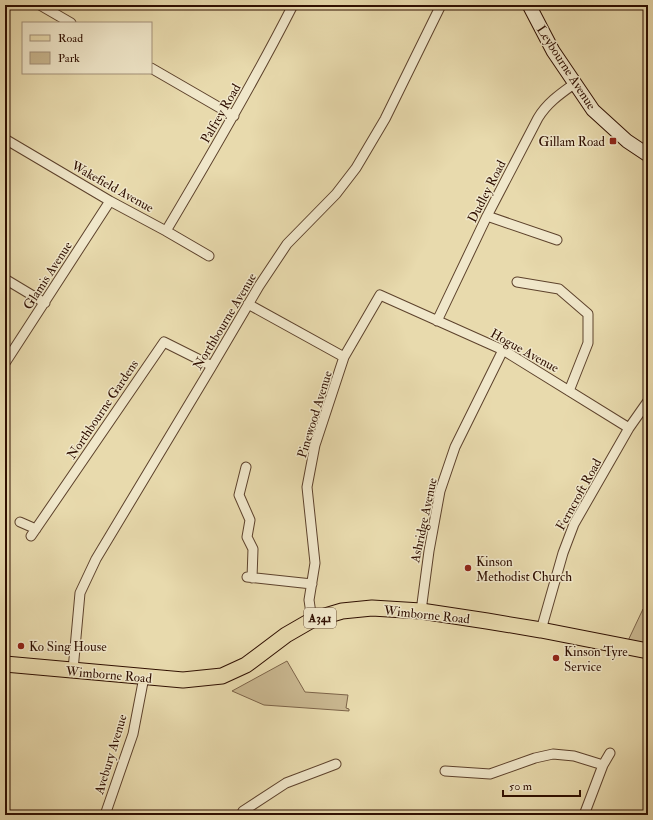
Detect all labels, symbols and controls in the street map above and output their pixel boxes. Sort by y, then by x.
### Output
legend [22,22,152,74]
street label: Leybourne Avenue [532,22,600,114]
text: Road [58,31,83,46]
text: Park [58,51,80,66]
street label: Palfrey Road [197,80,245,147]
place label: Gillam Road [539,134,606,150]
marker: Gillam Road [608,136,618,146]
street label: Wakefield Avenue [68,157,157,216]
street label: Dudley Road [464,157,511,226]
street label: Glamis Avenue [20,238,76,313]
street label: Northbourne Avenue [190,270,260,373]
street label: Hogue Avenue [487,326,562,377]
street label: Northbourne Gardens [64,356,142,462]
street label: Pinewood Avenue [294,368,336,460]
street label: Ferncroft Road [553,455,605,533]
street label: Ashridge Avenue [407,476,441,565]
place label: Kinson Methodist Church [476,554,572,585]
marker: Kinson Methodist Church [463,563,473,573]
street label: Wimborne Road [382,602,471,628]
road number: A341 [304,608,336,628]
place label: Ko Sing House [29,639,107,655]
marker: Ko Sing House [16,641,26,651]
place label: Kinson Tyre Service [564,644,628,675]
marker: Kinson Tyre Service [551,653,561,663]
street label: Wimborne Road [64,663,153,687]
street label: Avebury Avenue [91,712,132,798]
scale bar [503,772,580,798]
text: 50 m [509,779,533,794]

